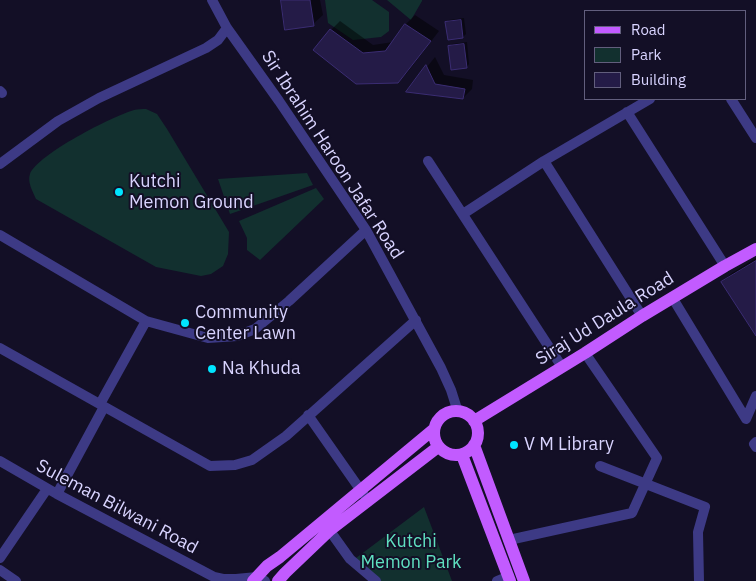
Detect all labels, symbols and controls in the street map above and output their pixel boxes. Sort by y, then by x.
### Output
legend [584,10,746,100]
text: Road [631,20,666,39]
text: Park [631,45,661,64]
street label: Sir Ibrahim Haroon Jafar Road [256,47,408,263]
text: Building [631,70,686,89]
place label: Kutchi Memon Ground [129,171,254,213]
marker: Kutchi Memon Ground [113,186,125,198]
street label: Siraj Ud Daula Road [532,268,678,370]
place label: Community Center Lawn [195,302,296,344]
marker: Community Center Lawn [179,317,191,329]
place label: Na Khuda [222,358,300,380]
marker: Na Khuda [206,363,218,375]
place label: V M Library [524,434,614,456]
marker: V M Library [508,439,520,451]
street label: Suleman Bilwani Road [32,455,202,559]
park label: Kutchi Memon Park [360,531,462,574]

